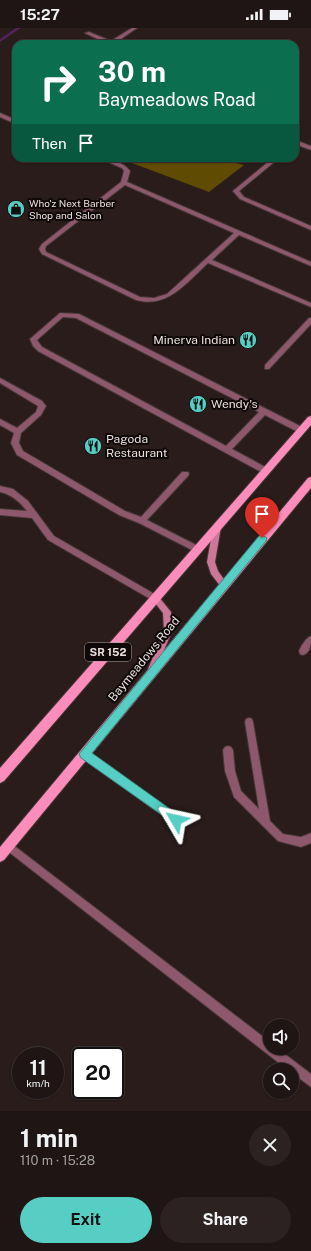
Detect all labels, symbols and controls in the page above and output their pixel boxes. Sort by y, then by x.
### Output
text: 15:27 [20,6,60,23]
text: 30 m [98,55,166,88]
icon: right [32,56,84,108]
text: Baymeadows Road [98,89,256,110]
icon: arrive [75,132,97,154]
text: Then [32,135,67,152]
place label: Who'z Next Barber Shop and Salon [29,197,115,221]
shop icon: Who'z Next Barber Shop and Salon [6,199,26,219]
restaurant icon: Minerva Indian [238,330,258,350]
place label: Minerva Indian [153,333,235,347]
restaurant icon: Wendy's [188,394,208,414]
place label: Wendy's [211,397,257,411]
place label: Pagoda Restaurant [106,432,168,460]
restaurant icon: Pagoda Restaurant [83,436,103,456]
pin [245,497,279,538]
icon: arrive [251,503,273,525]
street label: Baymeadows Road [105,614,183,704]
road number: SR 152 [85,643,131,661]
position arrow [155,799,197,841]
map controls [263,1019,299,1099]
button: sound [263,1019,299,1055]
speed limit sign: 20 [72,1047,124,1099]
text: 11 [29,1056,47,1080]
button: search [263,1063,299,1099]
text: km/h [26,1077,50,1089]
text: 1 min [20,1124,78,1152]
button: close [249,1124,291,1166]
text: 110 m · 15:28 [20,1153,95,1168]
button: Exit [20,1197,152,1243]
button: Share [160,1197,291,1243]

